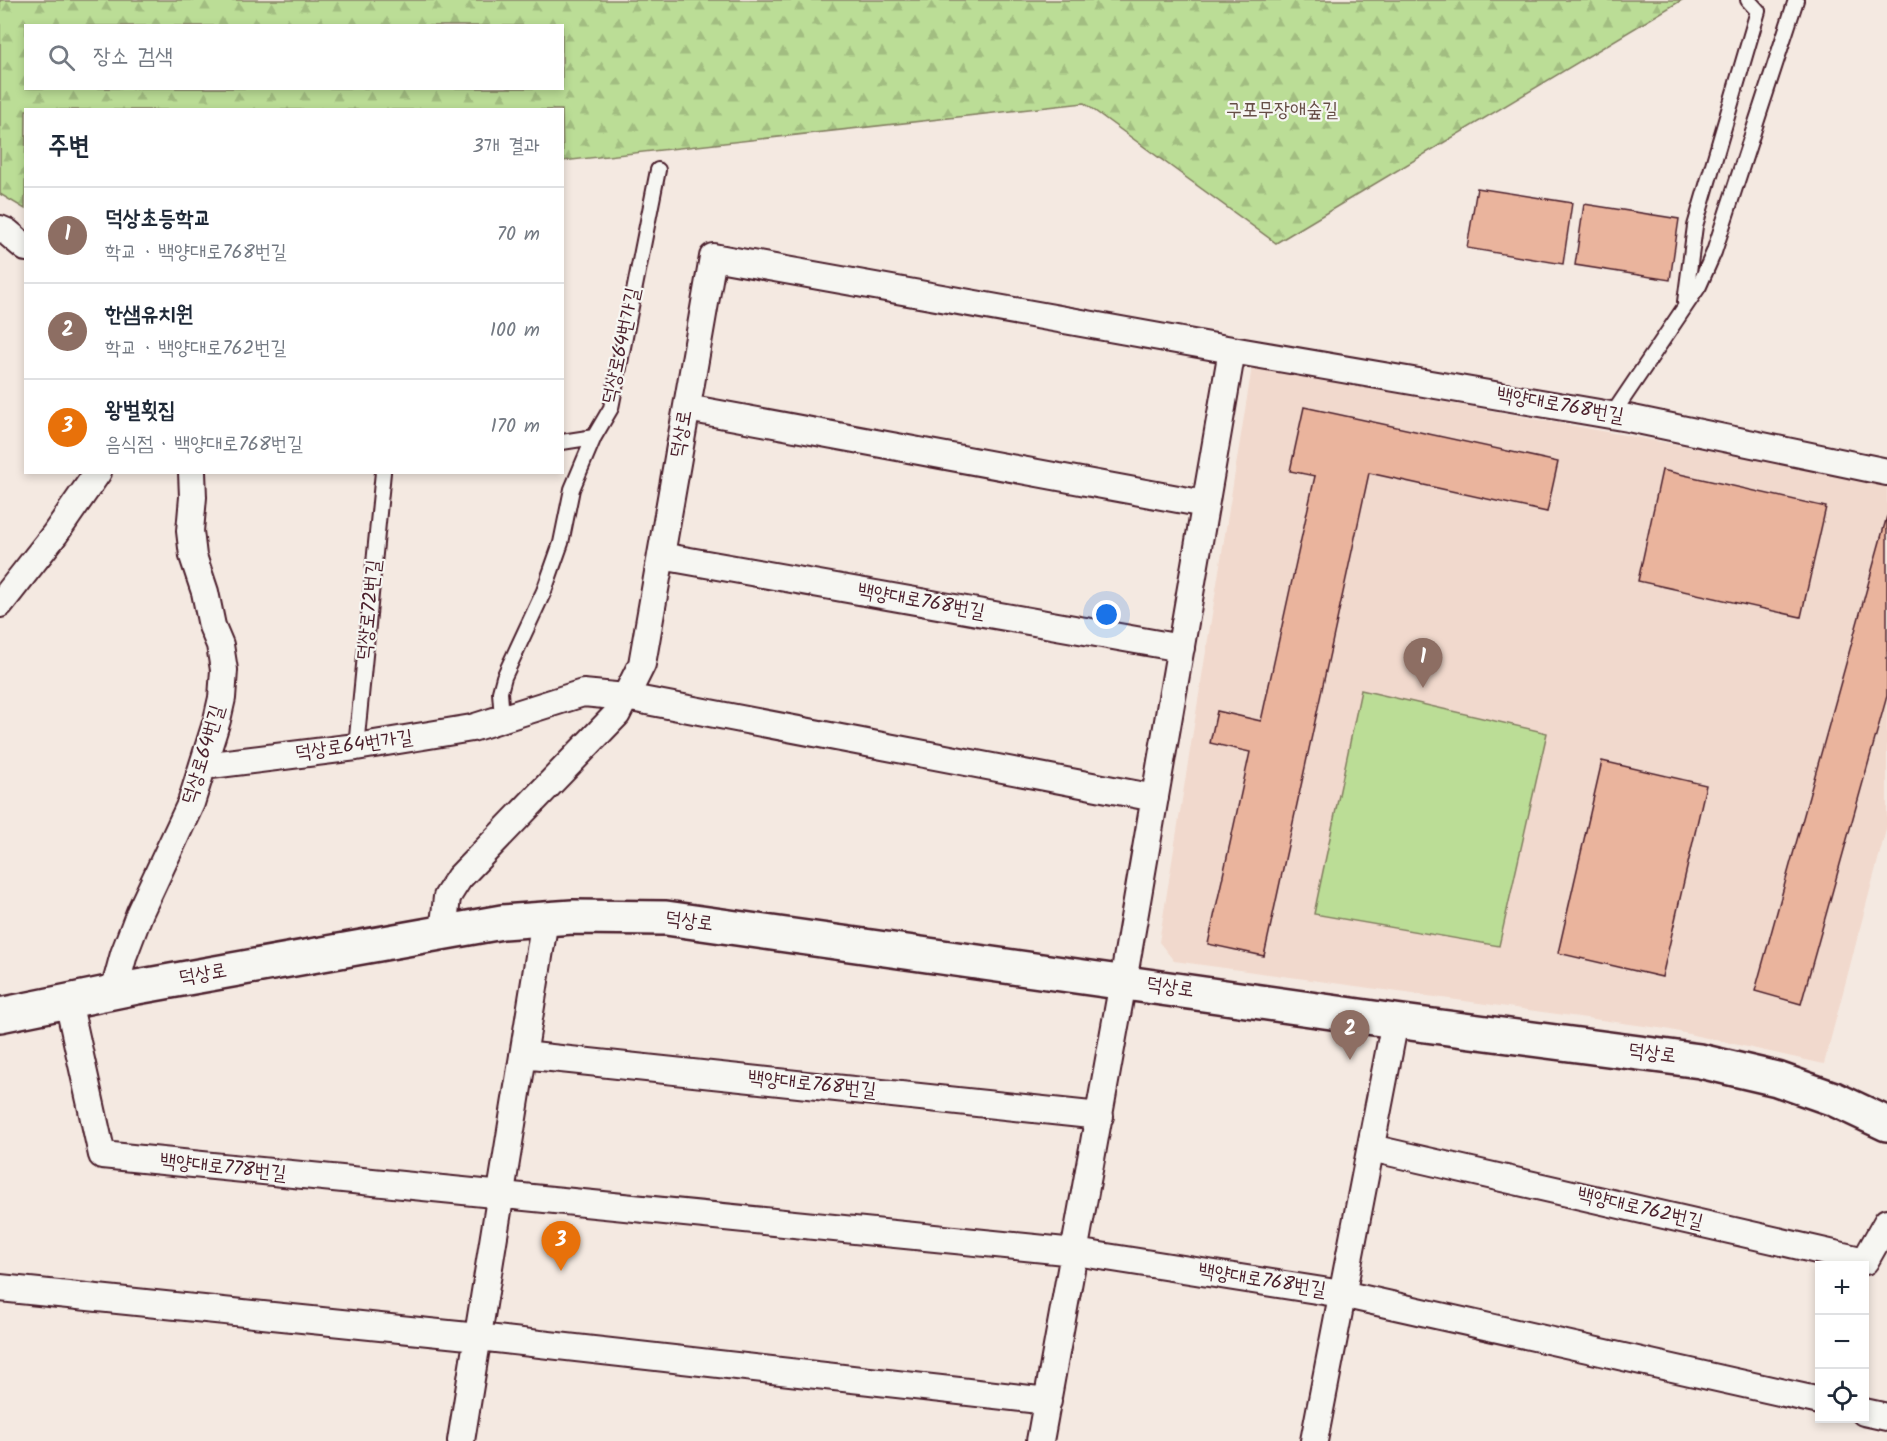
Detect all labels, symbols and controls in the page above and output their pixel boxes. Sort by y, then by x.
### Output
search box [24,24,564,90]
text: 장소 검색 [93,40,173,75]
icon: search [45,41,78,74]
park label: 구포무장애숲길 [1226,95,1338,127]
text: 주변 [48,126,90,168]
text: 3개 결과 [472,131,540,163]
text: 덕상초등학교 [105,202,211,237]
text: 1 [64,219,71,251]
text: 70 m [497,219,540,251]
text: 학교 · 백양대로768번길 [105,237,287,269]
street label: 덕상로64번가길 [594,285,650,407]
text: 한샘유치원 [105,298,194,333]
text: 2 [62,315,73,347]
text: 100 m [490,315,540,347]
text: 학교 · 백양대로762번길 [105,333,287,365]
street label: 백양대로768번길 [1494,379,1626,433]
text: 왕벌횟집 [105,394,176,429]
street label: 덕상로 [662,407,702,461]
text: 3 [62,411,73,443]
text: 170 m [491,411,540,443]
text: 음식점 · 백양대로768번길 [105,429,303,461]
street label: 덕상로72번길 [349,558,391,662]
street label: 백양대로768번길 [855,575,987,629]
your location [1092,600,1121,629]
pin: 1 [1404,638,1442,688]
street label: 덕상로64번길 [174,701,234,809]
street label: 덕상로64번가길 [293,722,415,770]
street label: 덕상로 [663,903,715,941]
street label: 덕상로 [176,955,230,995]
street label: 덕상로 [1144,969,1196,1007]
pin: 2 [1330,1010,1370,1060]
street label: 덕상로 [1626,1035,1678,1073]
street label: 백양대로768번길 [746,1062,878,1108]
street label: 백양대로778번길 [158,1145,288,1191]
street label: 백양대로762번길 [1574,1179,1706,1239]
pin: 3 [542,1222,580,1271]
street label: 백양대로768번길 [1196,1255,1328,1307]
map controls [1815,1261,1869,1423]
button: + [1815,1261,1869,1315]
button: − [1815,1315,1869,1369]
button: locate [1815,1369,1869,1423]

